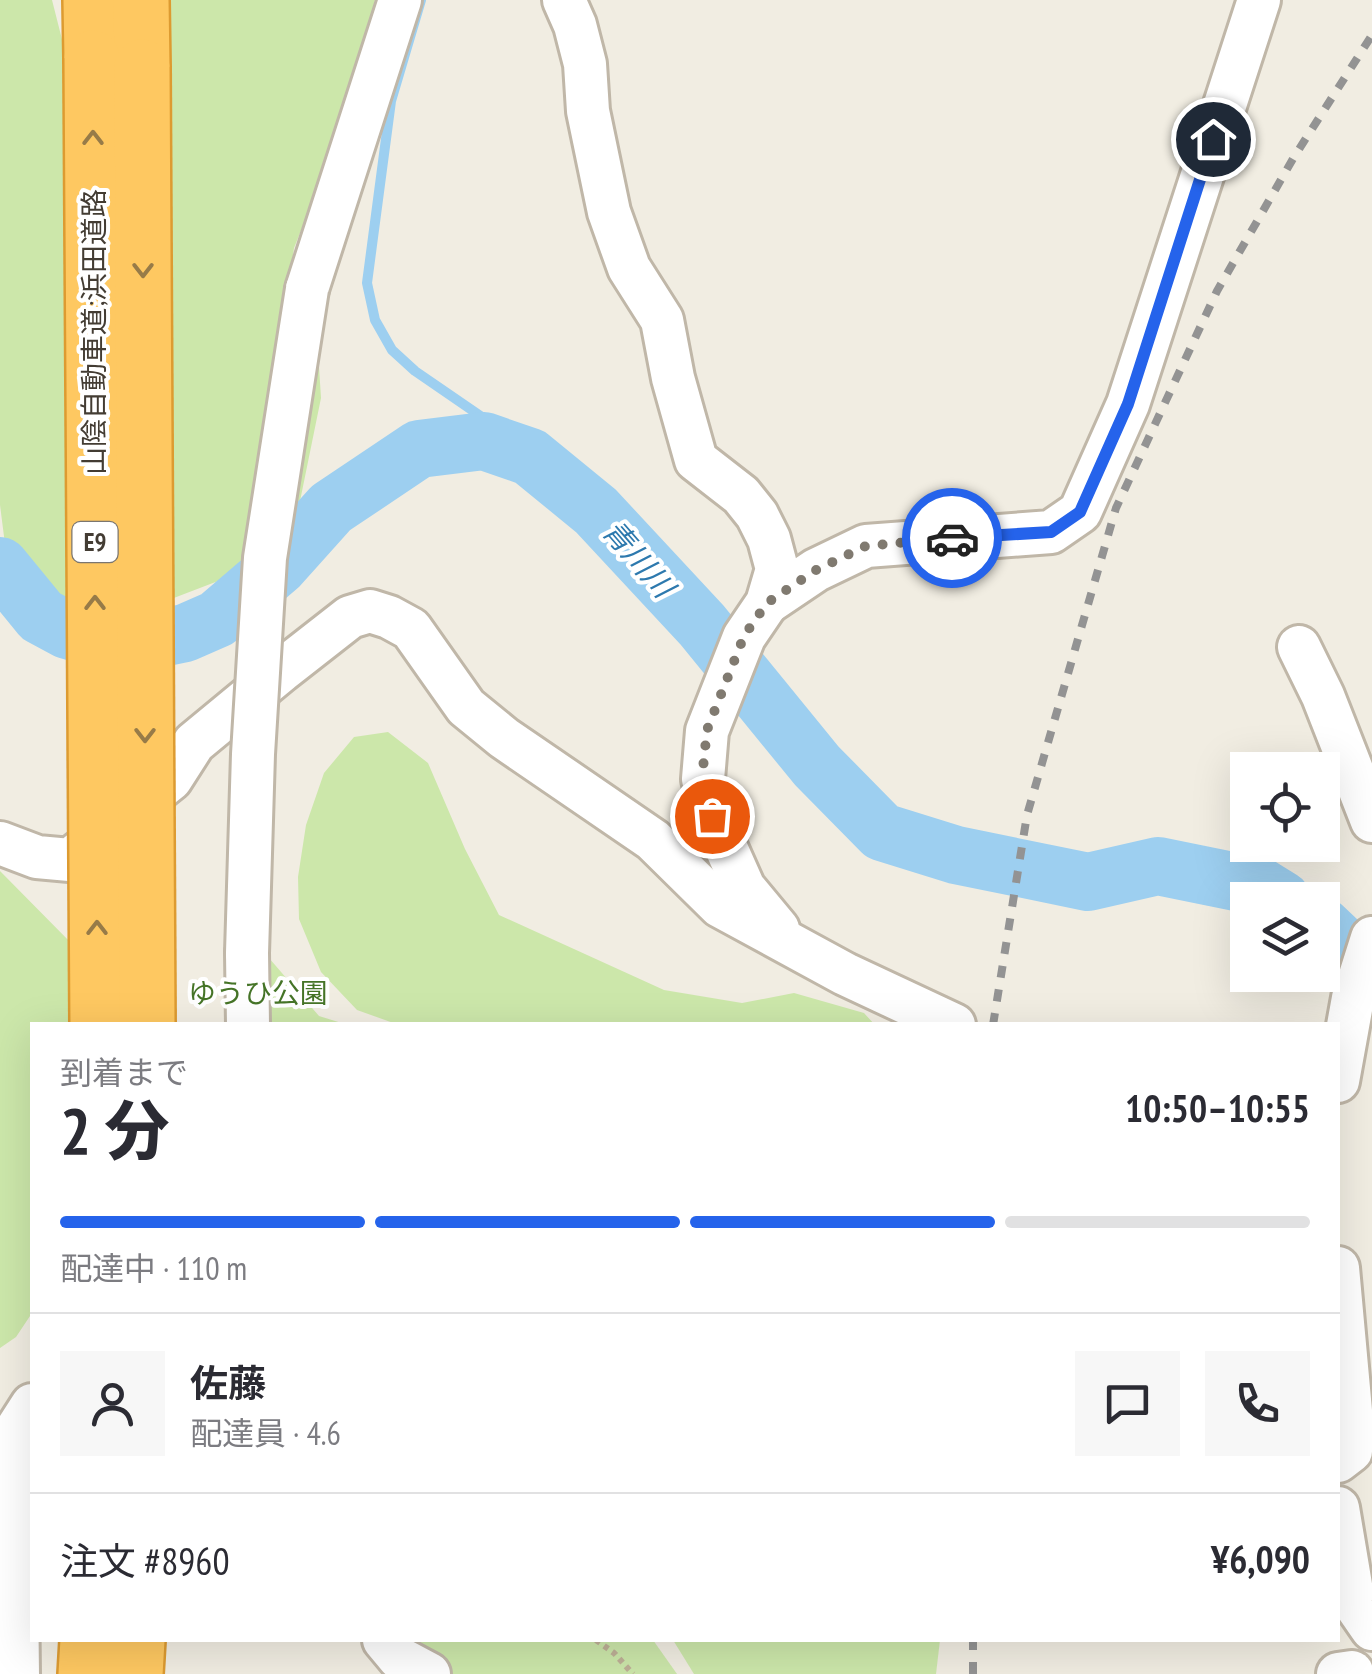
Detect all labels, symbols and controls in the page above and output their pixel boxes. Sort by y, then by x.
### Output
pin [1171,97,1256,182]
icon: home [1186,112,1241,167]
one-way arrow [82,129,104,144]
street label: 山陰自動車道;浜田道路 [75,189,112,475]
one-way arrow [132,262,154,278]
courier [902,488,1002,588]
water label: 青川川 [595,511,685,607]
icon: car [925,511,980,566]
road number: E9 [72,522,118,562]
one-way arrow [84,594,106,610]
one-way arrow [134,728,156,743]
map controls [1230,752,1340,992]
button: locate [1230,752,1340,862]
pin [670,774,755,859]
icon: bag [685,789,740,844]
button: layers [1230,882,1340,992]
one-way arrow [86,919,108,934]
park label: ゆうひ公園 [188,974,328,1011]
text: 到着まで [60,1051,188,1093]
text: 10:50–10:55 [1125,1083,1310,1132]
text: 2 分 [60,1088,169,1172]
text: 配達中 · 110 m [60,1247,247,1289]
button: person [60,1351,165,1456]
button: chat [1075,1351,1180,1456]
button: phone [1205,1351,1310,1456]
text: 佐藤 [190,1358,266,1407]
text: 配達員 · 4.6 [190,1412,341,1454]
text: ¥6,090 [1211,1534,1310,1583]
text: 注文 #8960 [60,1536,230,1585]

